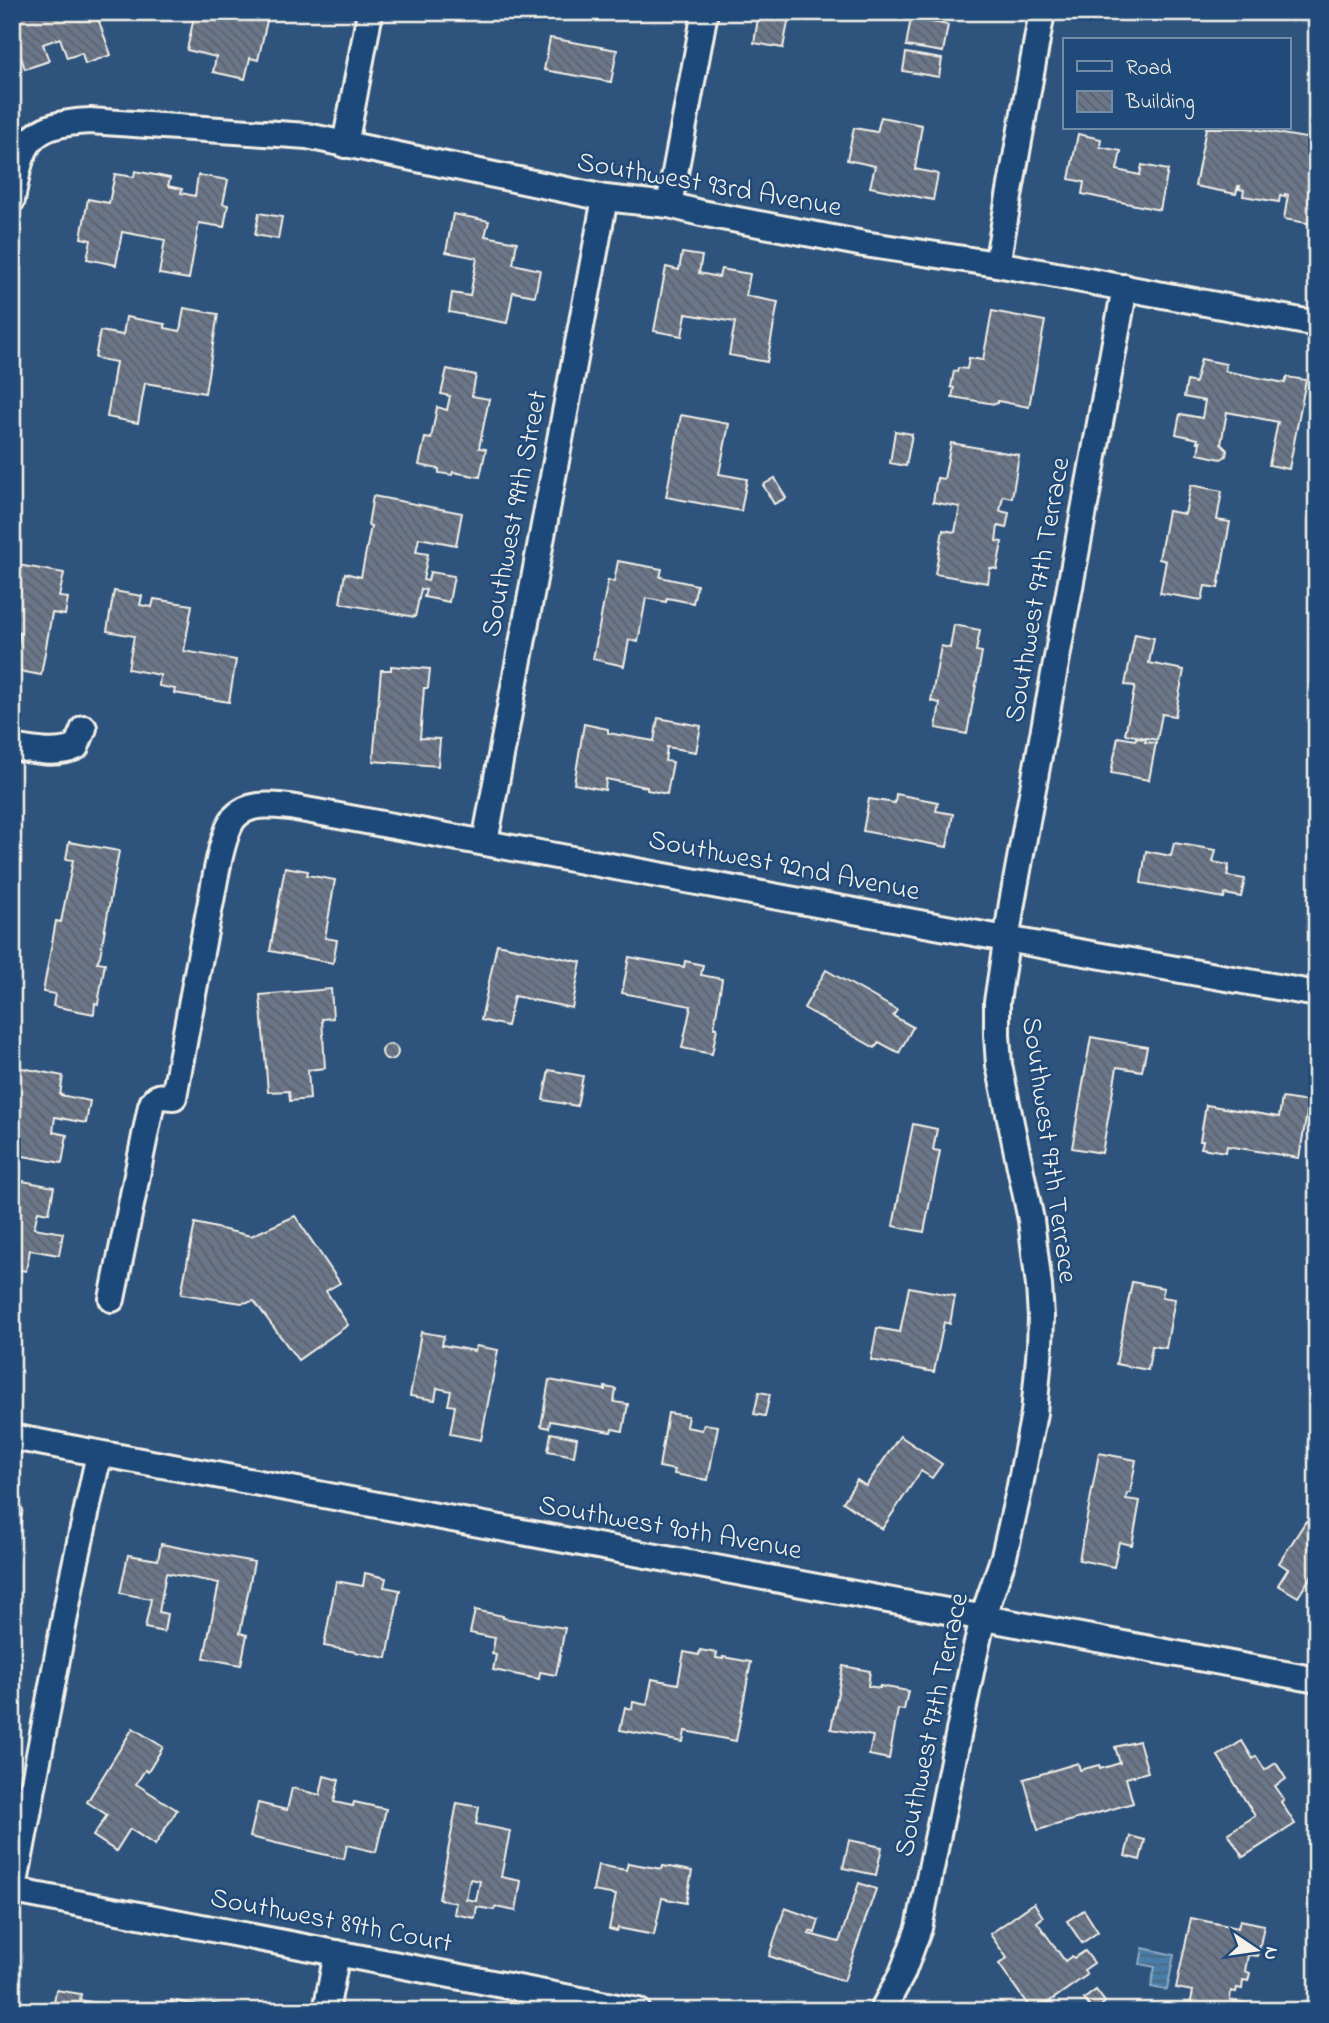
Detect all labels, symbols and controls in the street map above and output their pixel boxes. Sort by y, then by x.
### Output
legend [1063,38,1290,130]
text: Road [1126,54,1172,84]
text: Building [1125,88,1195,120]
street label: Southwest 93rd Avenue [574,143,845,230]
street label: Southwest 99th Street [472,387,560,641]
street label: Southwest 97th Terrace [996,454,1083,726]
street label: Southwest 92nd Avenue [645,821,924,913]
street label: Southwest 97th Terrace [1009,1014,1087,1286]
street label: Southwest 90th Avenue [535,1486,805,1572]
street label: Southwest 97th Terrace [885,1589,981,1861]
street label: Southwest 89th Court [207,1878,455,1966]
north arrow [1220,1914,1290,1984]
text: N [1255,1944,1285,1963]

